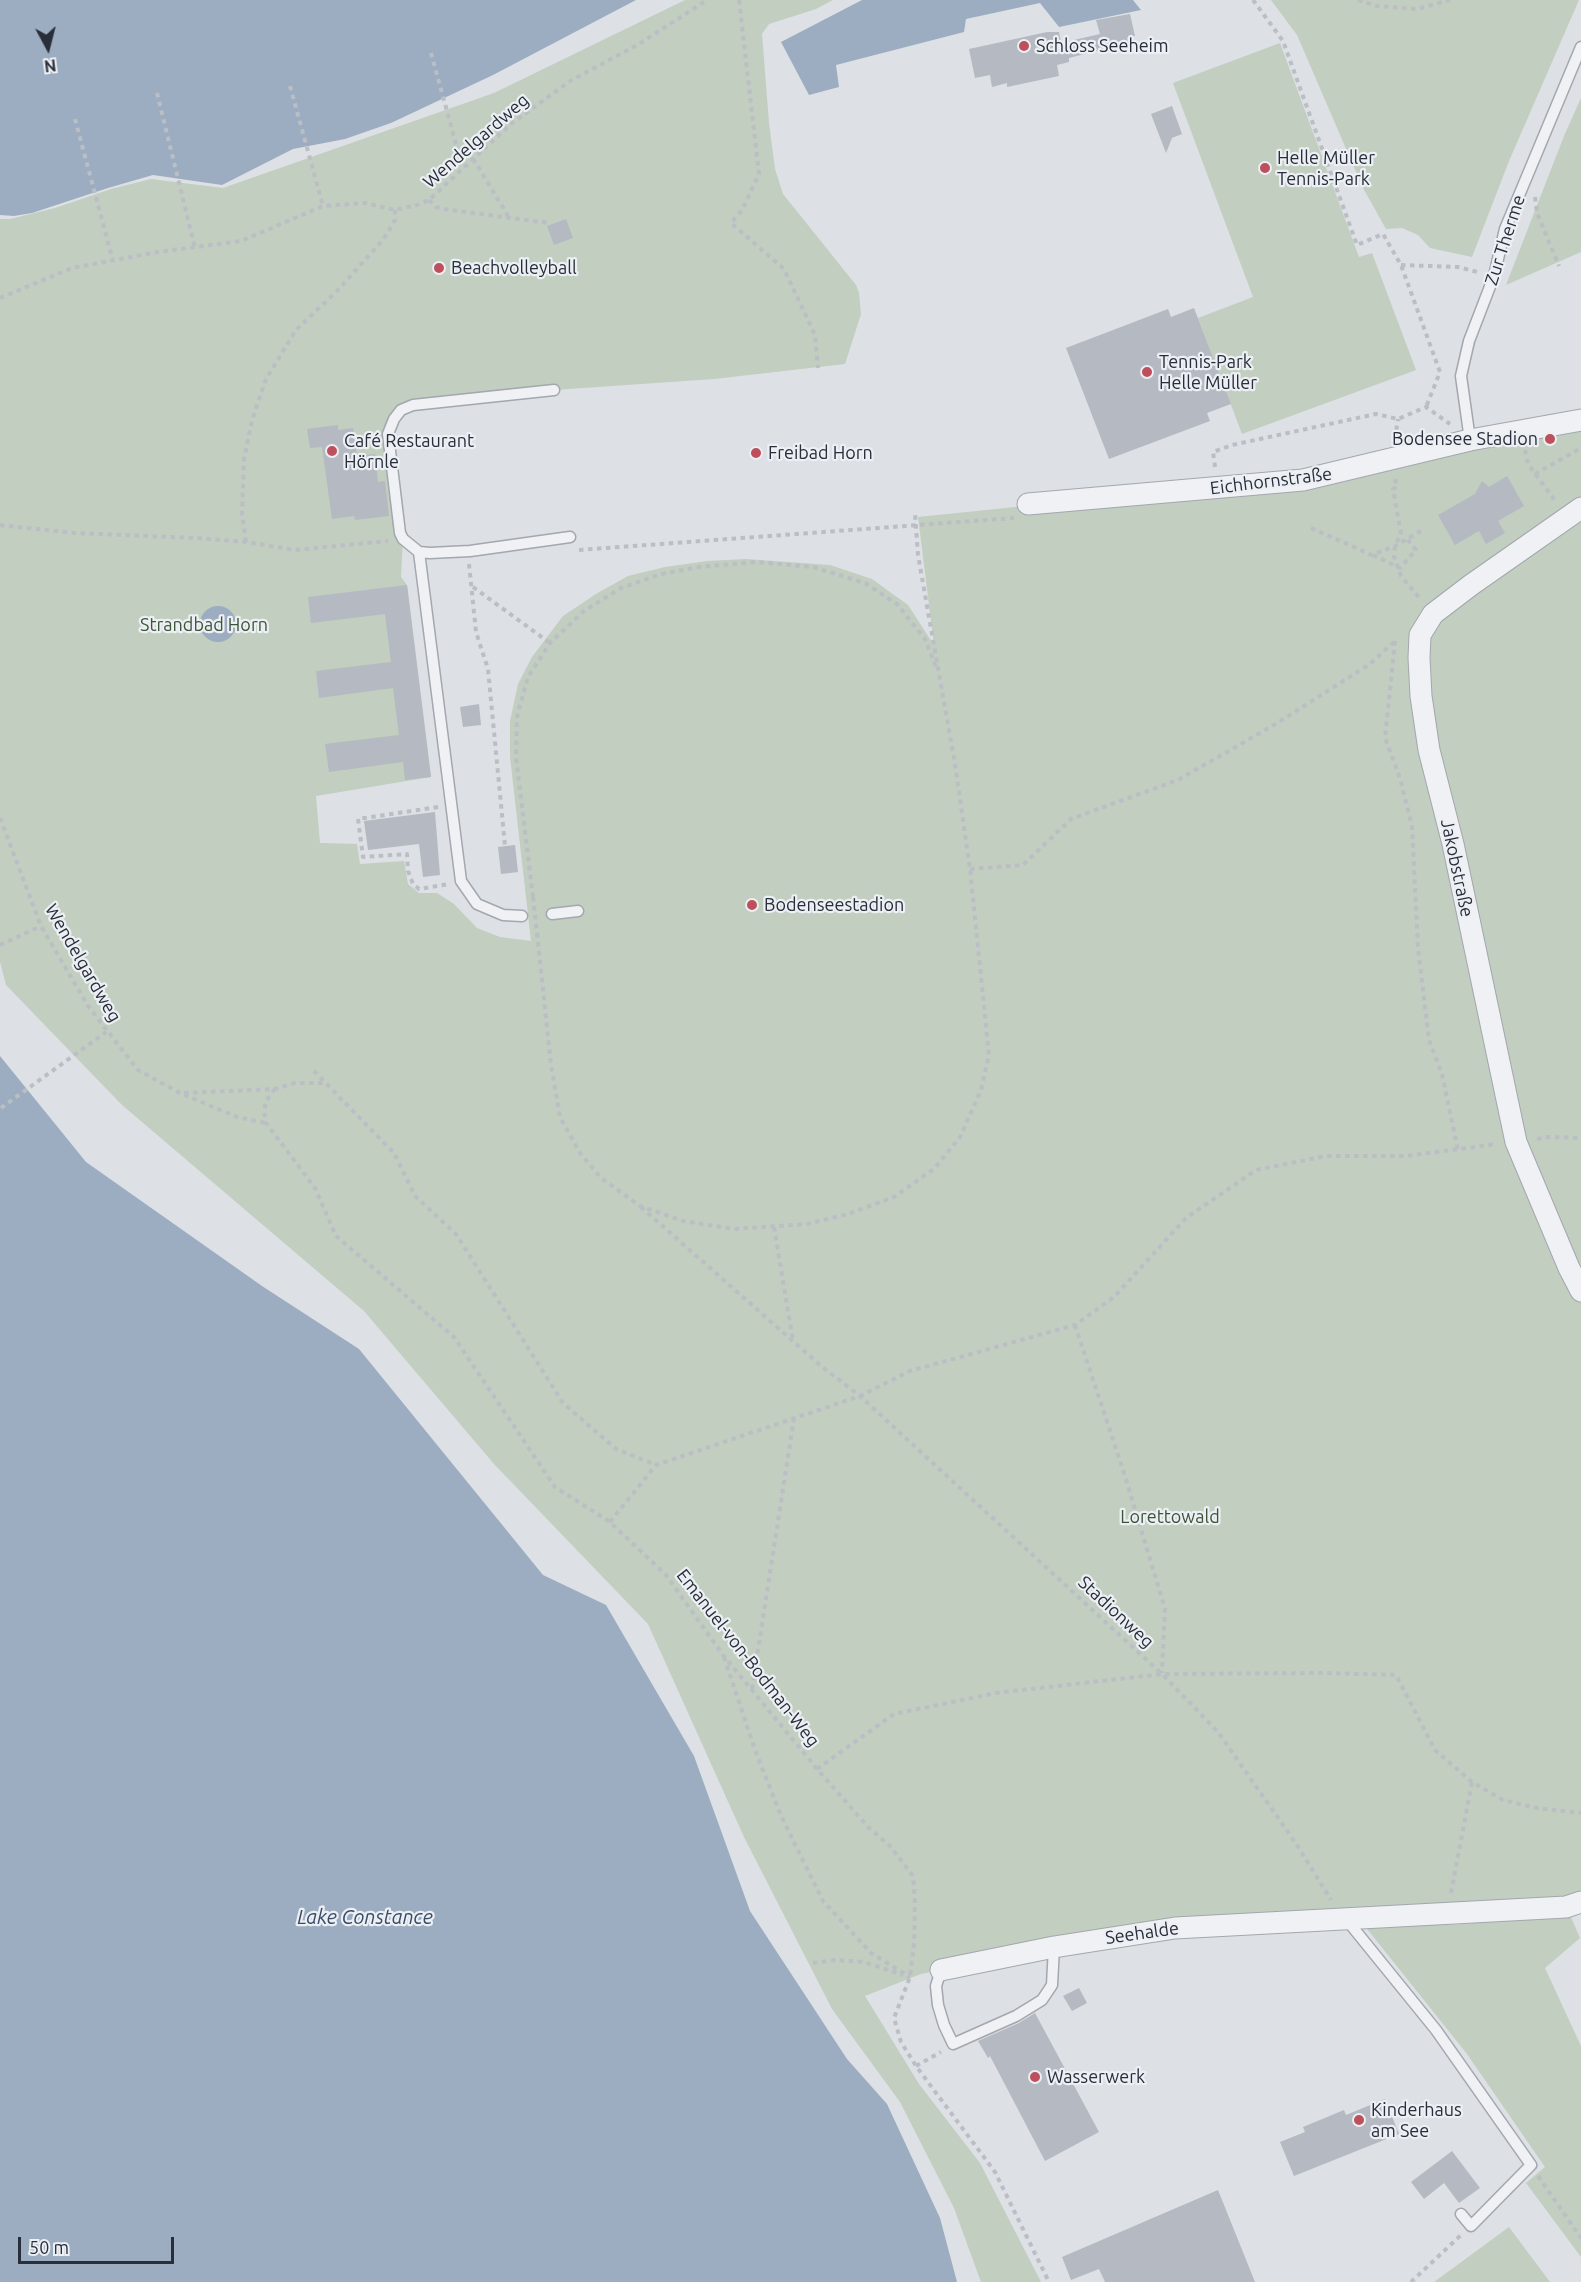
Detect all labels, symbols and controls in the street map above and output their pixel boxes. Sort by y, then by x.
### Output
north arrow [18,18,78,78]
place label: Schloss Seeheim [1036,35,1168,57]
marker: Schloss Seeheim [1017,39,1031,53]
text: N [43,56,57,76]
street label: Wendelgardweg [419,89,533,193]
place label: Helle Müller Tennis-Park [1277,147,1375,190]
marker: Helle Müller Tennis-Park [1258,161,1272,175]
street label: Zur Therme [1480,192,1530,288]
place label: Beachvolleyball [451,257,577,279]
marker: Beachvolleyball [432,261,446,275]
place label: Tennis-Park Helle Müller [1159,351,1257,394]
marker: Tennis-Park Helle Müller [1140,365,1154,379]
place label: Bodensee Stadion [1392,428,1538,450]
place label: Café Restaurant Hörnle [344,430,474,472]
marker: Bodensee Stadion [1543,432,1557,446]
place label: Freibad Horn [768,442,873,464]
marker: Café Restaurant Hörnle [325,444,339,458]
marker: Freibad Horn [749,446,763,460]
street label: Eichhornstraße [1209,463,1333,499]
park label: Strandbad Horn [140,614,268,636]
street label: Jakobstraße [1436,817,1478,919]
place label: Bodenseestadion [764,894,904,916]
marker: Bodenseestadion [745,898,759,912]
street label: Wendelgardweg [40,900,126,1026]
park label: Lorettowald [1120,1506,1220,1528]
street label: Emanuel-von-Bodman-Weg [672,1565,824,1751]
street label: Stadionweg [1074,1571,1158,1653]
water label: Lake Constance [297,1905,433,1929]
street label: Seehalde [1104,1917,1180,1949]
place label: Wasserwerk [1047,2066,1145,2088]
marker: Wasserwerk [1028,2070,1042,2084]
place label: Kinderhaus am See [1371,2099,1462,2142]
marker: Kinderhaus am See [1352,2113,1366,2127]
scale bar [21,2225,177,2263]
text: 50 m [29,2237,69,2257]

